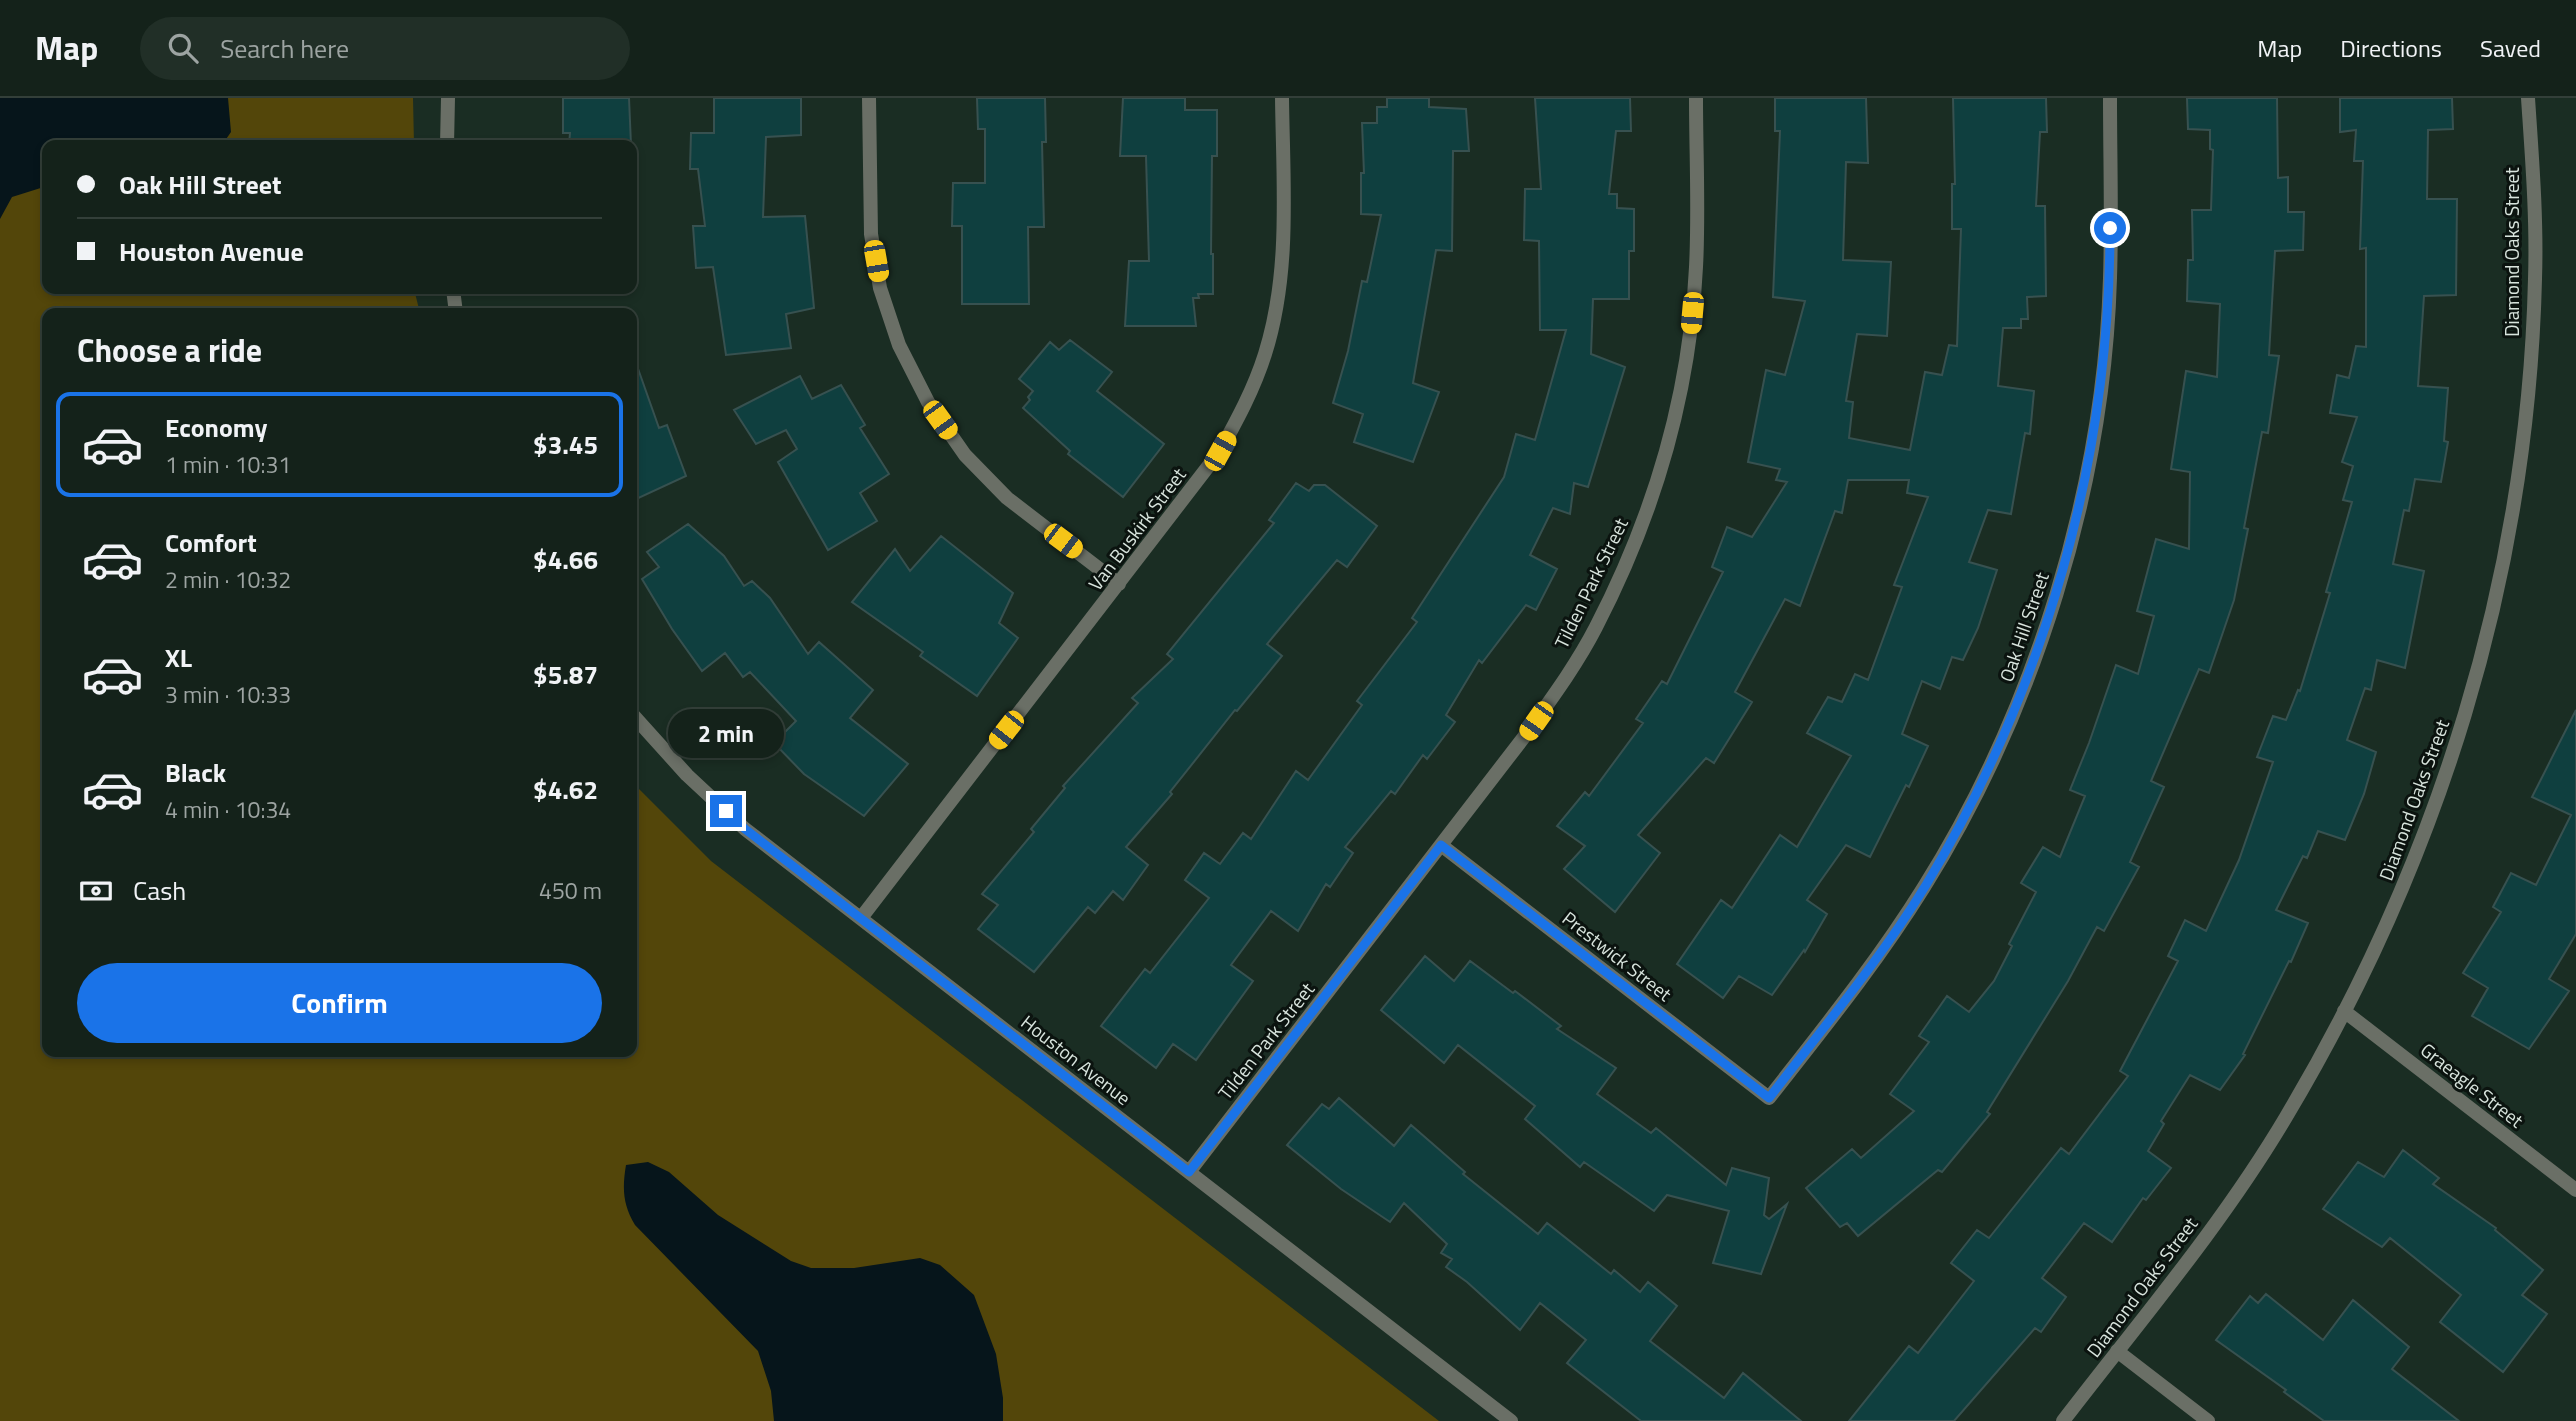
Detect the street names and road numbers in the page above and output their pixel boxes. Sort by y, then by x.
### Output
street label: Diamond Oaks Street [2497,167,2526,337]
street label: Van Buskirk Street [1081,461,1193,596]
street label: Tilden Park Street [1546,512,1635,653]
street label: Oak Hill Street [1991,568,2056,686]
street label: Diamond Oaks Street [2371,715,2456,884]
street label: Prestwick Street [1556,904,1678,1008]
street label: Tilden Park Street [1210,976,1321,1106]
street label: Houston Avenue [1015,1007,1137,1112]
street label: Graeagle Street [2415,1035,2530,1134]
street label: Diamond Oaks Street [2079,1210,2204,1363]

